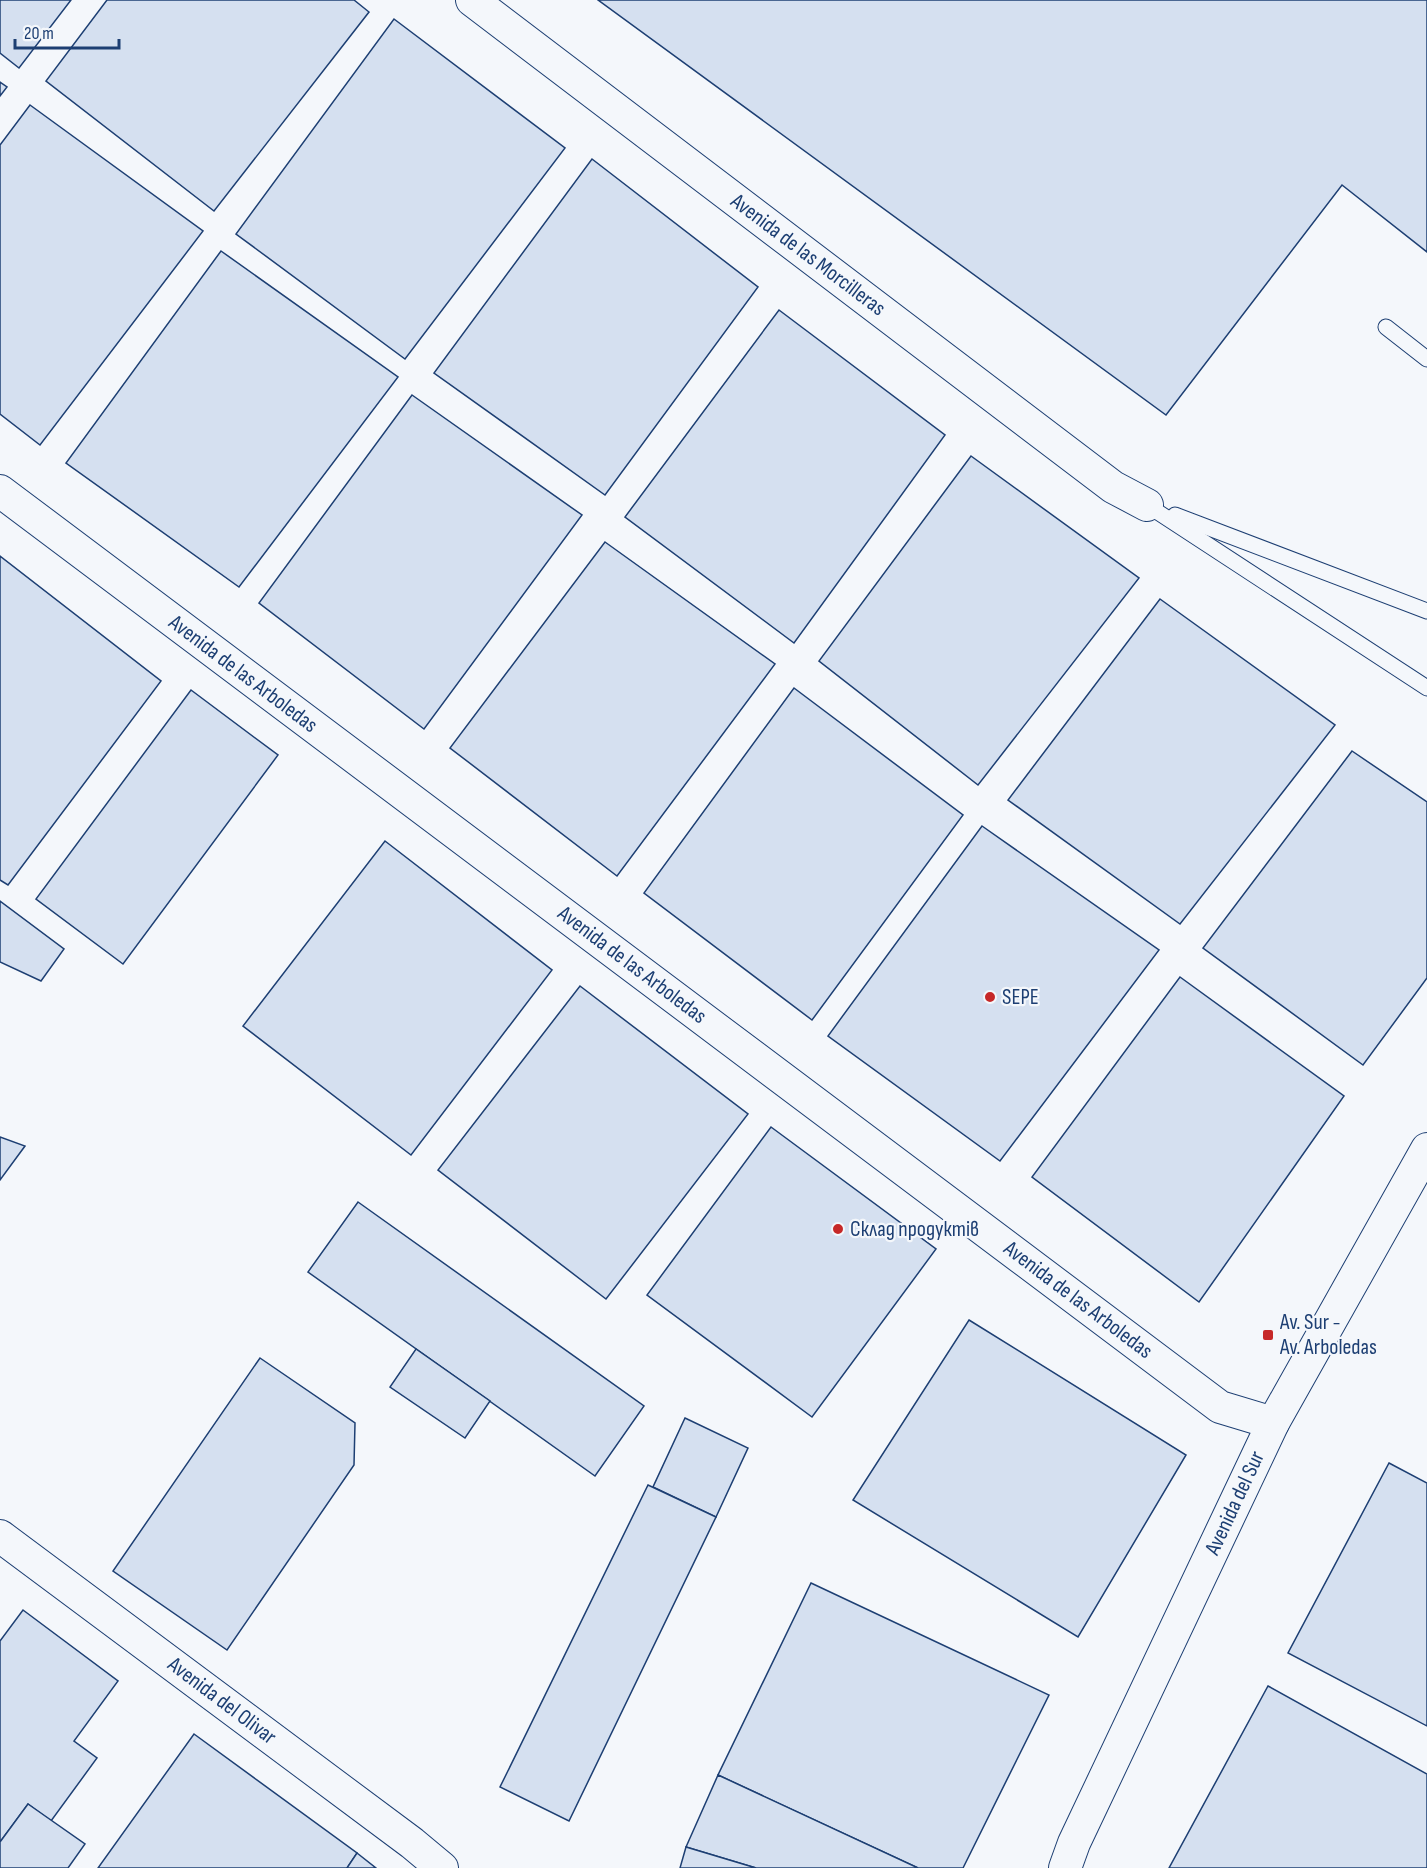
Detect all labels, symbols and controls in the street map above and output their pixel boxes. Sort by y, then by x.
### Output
scale bar [15,12,118,50]
text: 20 m [24,23,54,44]
street label: Avenida de las Morcilleras [724,187,891,322]
street label: Avenida de las Arboledas [162,609,323,739]
street label: Avenida de las Arboledas [551,900,712,1030]
place label: SEPE [1002,984,1039,1011]
marker: SEPE [983,990,997,1004]
place label: Склад продуктів [850,1216,979,1243]
marker: Склад продуктів [831,1222,845,1236]
street label: Avenida de las Arboledas [997,1235,1158,1365]
place label: Av. Sur - Av. Arboledas [1279,1309,1377,1361]
marker: Av. Sur - Av. Arboledas [1261,1328,1275,1342]
street label: Avenida del Sur [1199,1447,1271,1560]
street label: Avenida del Olivar [162,1651,282,1751]

